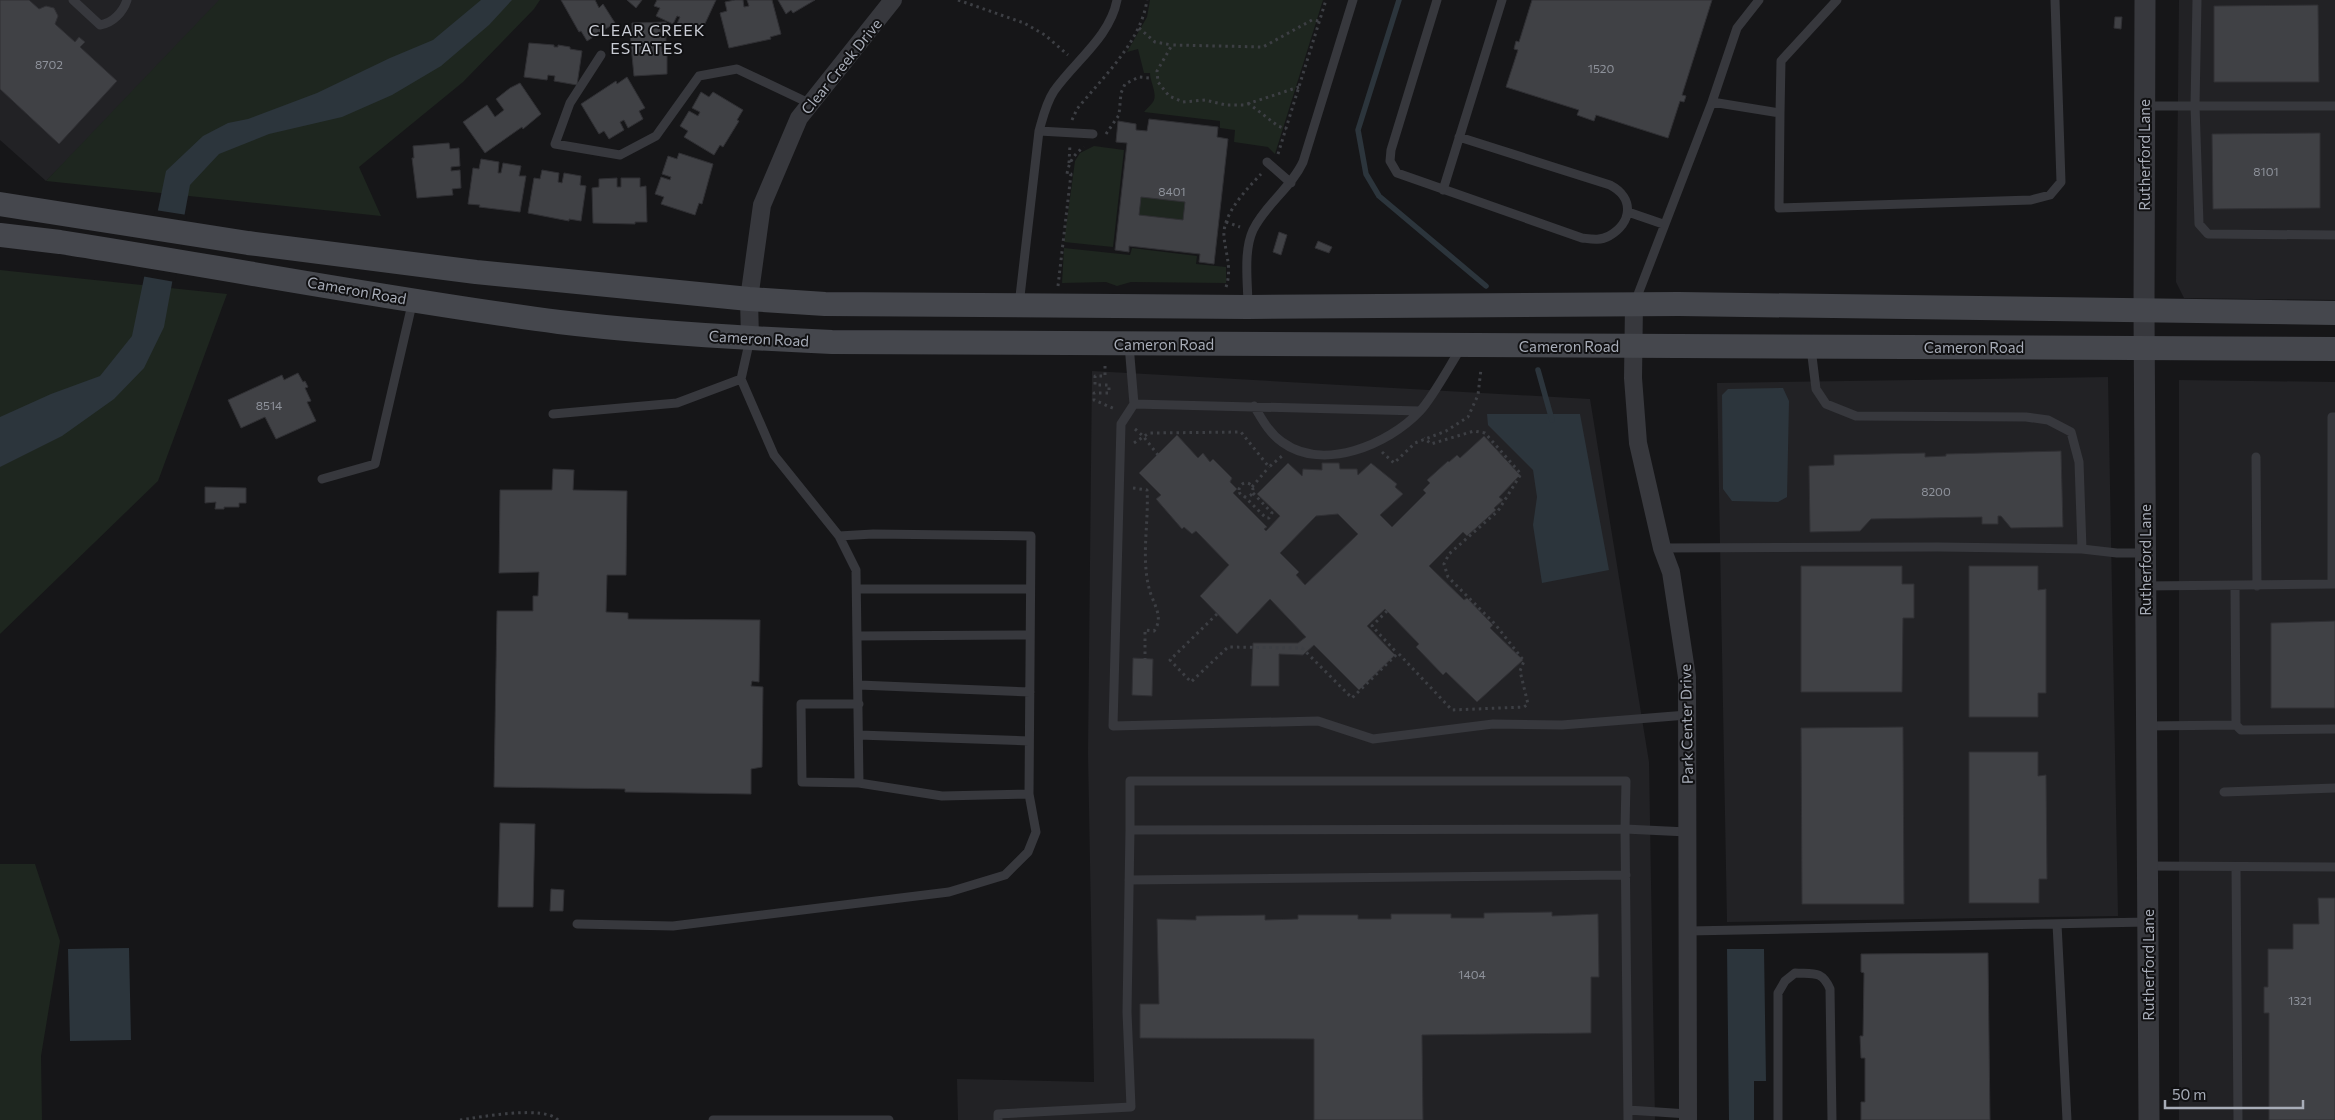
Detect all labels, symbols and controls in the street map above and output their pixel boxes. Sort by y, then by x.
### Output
street label: Clear Creek Drive [797,15,885,117]
district label: CLEAR CREEK ESTATES [589,20,705,57]
house number: 8702 [35,57,63,71]
house number: 1520 [1588,61,1614,75]
street label: Rutherford Lane [2135,99,2153,211]
house number: 8101 [2253,164,2279,178]
house number: 8401 [1158,184,1186,198]
street label: Cameron Road [306,272,408,308]
street label: Cameron Road [708,326,810,350]
street label: Cameron Road [1114,335,1214,353]
street label: Cameron Road [1519,337,1619,355]
street label: Cameron Road [1924,338,2024,356]
house number: 8514 [256,398,282,412]
house number: 8200 [1921,484,1951,498]
street label: Rutherford Lane [2136,504,2154,616]
street label: Park Center Drive [1676,664,1696,784]
street label: Rutherford Lane [2139,909,2157,1021]
house number: 1404 [1458,967,1486,981]
house number: 1321 [2288,993,2312,1007]
scale bar [2165,1078,2302,1110]
text: 50 m [2172,1085,2206,1103]

